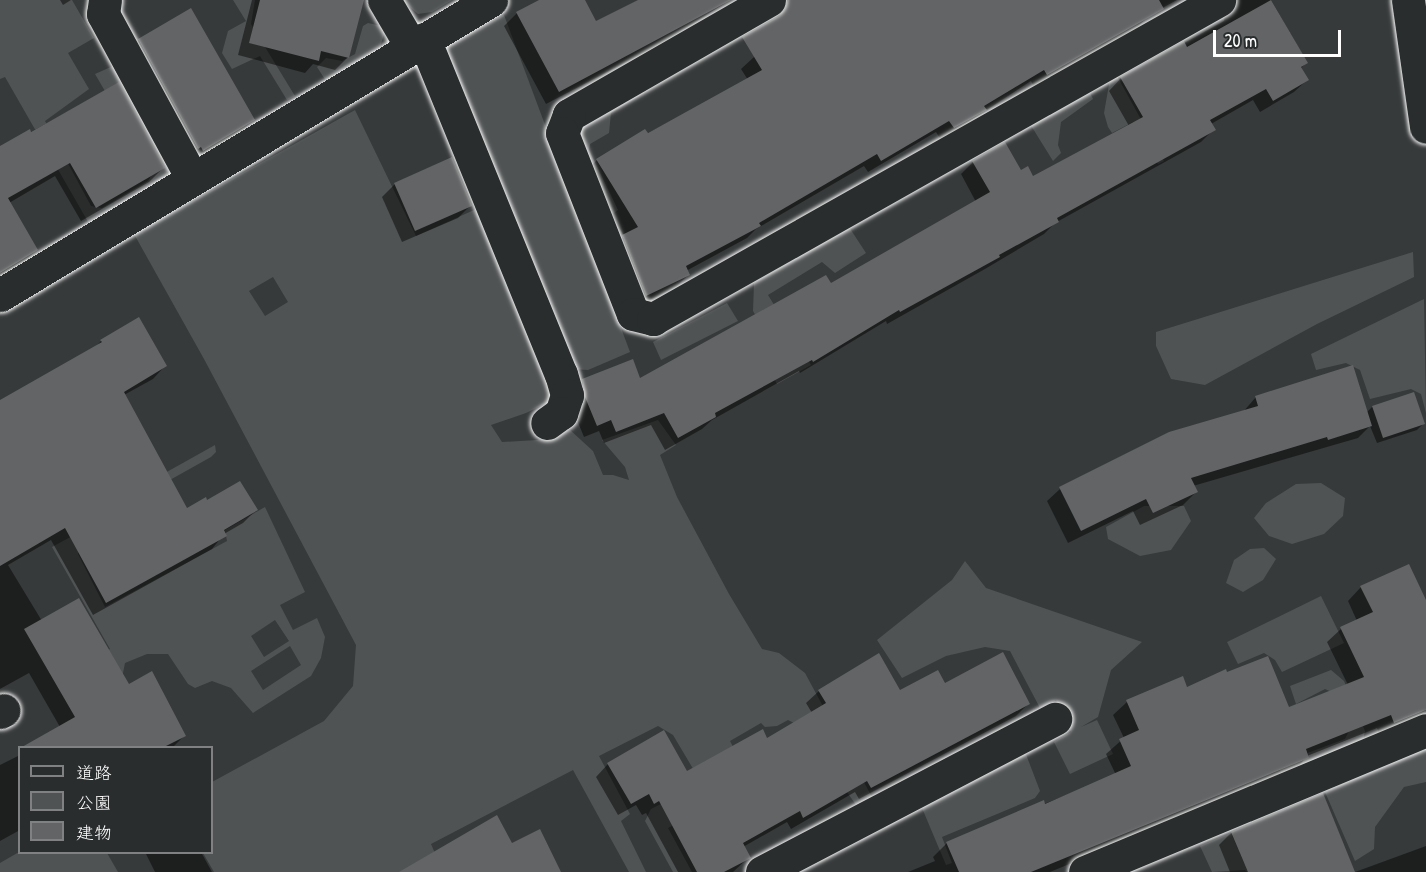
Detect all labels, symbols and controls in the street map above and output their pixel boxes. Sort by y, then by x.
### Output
scale bar [1216,18,1344,56]
text: 20 m [1224,28,1257,53]
legend [18,746,213,854]
text: 道路 [76,760,112,785]
text: 公園 [76,790,112,815]
text: 建物 [76,820,112,845]

